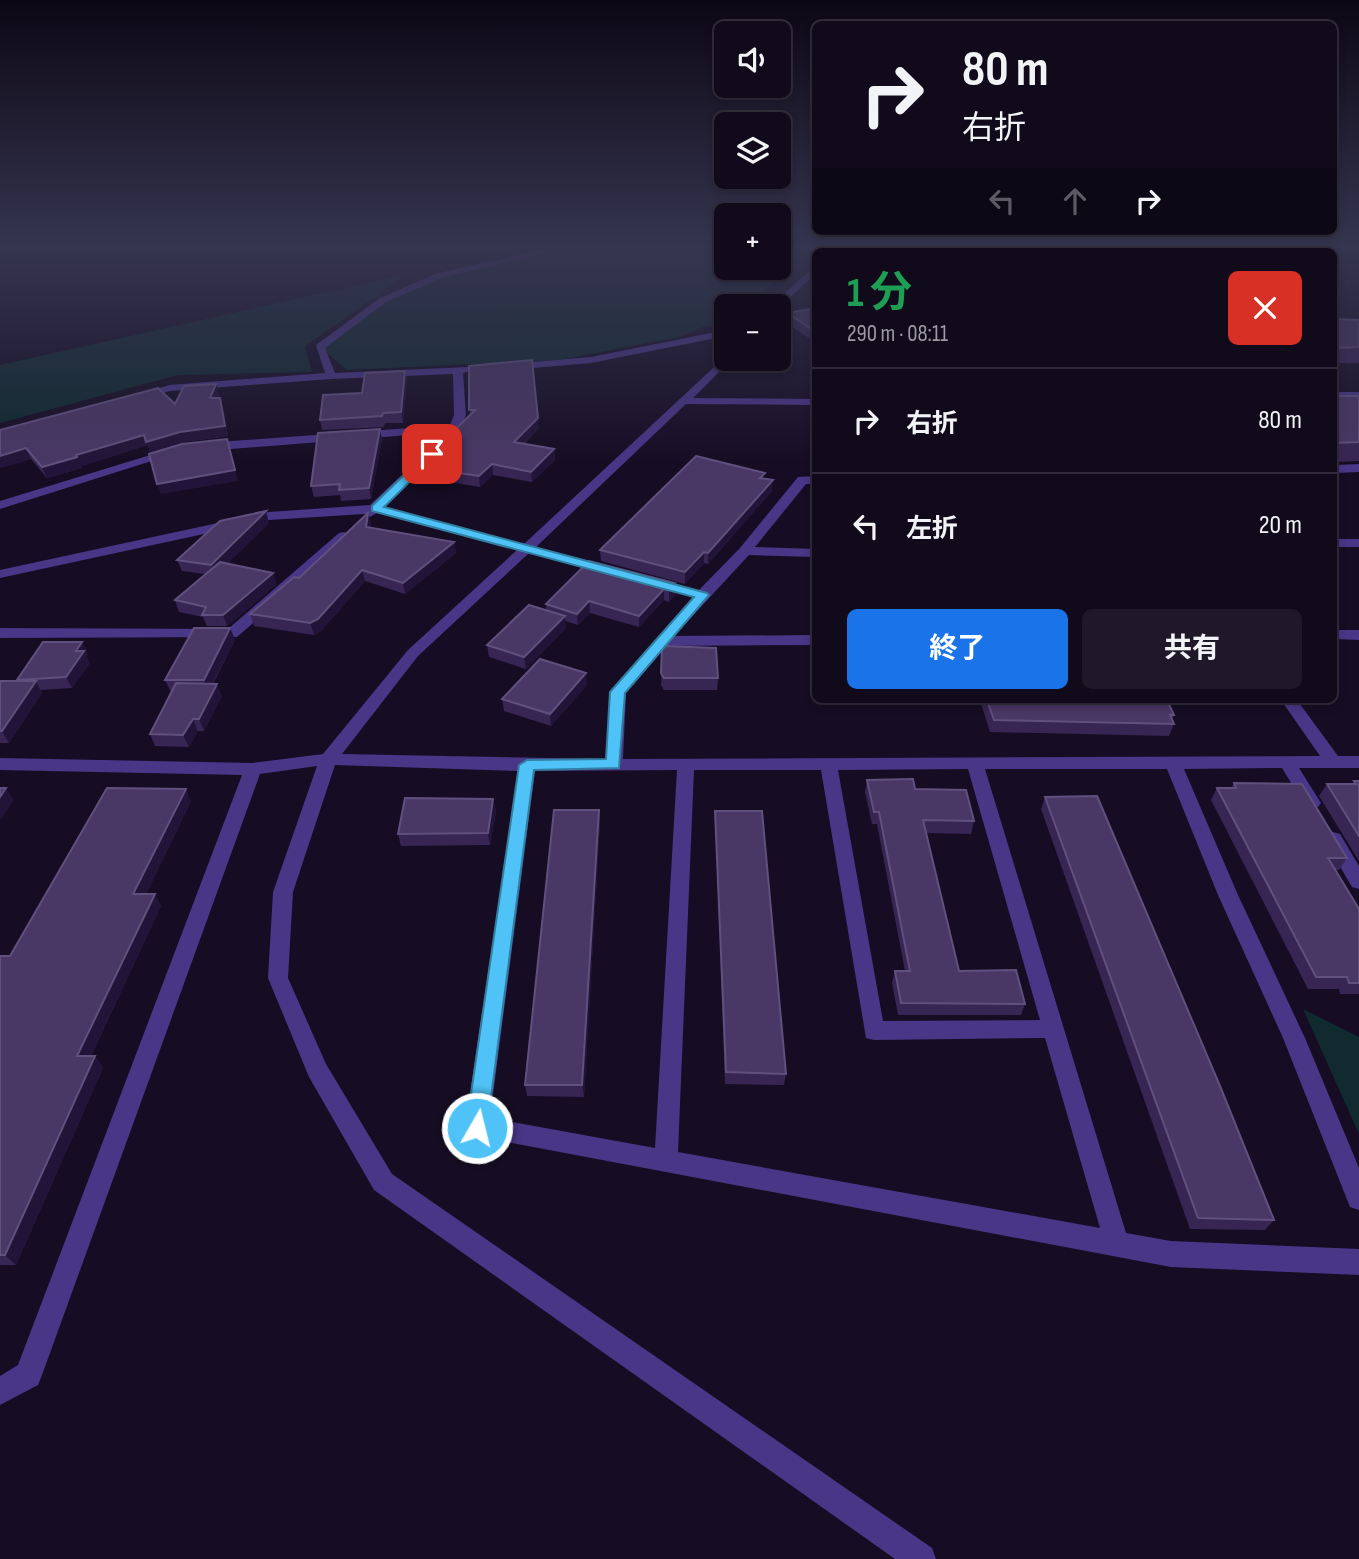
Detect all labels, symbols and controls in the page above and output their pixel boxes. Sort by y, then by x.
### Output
map controls [714,21,791,371]
button: sound [714,21,791,98]
text: 80 m [962,41,1049,100]
icon: right [847,49,938,140]
text: 右折 [962,109,1026,148]
button: layers [714,112,791,189]
icon: left [983,182,1021,220]
icon: ahead [1056,182,1094,220]
icon: right [1129,182,1167,220]
button: + [714,203,791,280]
text: 1 分 [847,268,912,319]
button: close [1228,271,1302,345]
button: − [714,294,791,371]
text: 290 m · 08:11 [847,320,948,348]
icon: right [847,402,885,440]
text: 80 m [1258,405,1302,436]
text: 右折 [906,409,958,440]
pin [402,424,462,484]
icon: arrive [413,435,451,473]
icon: left [847,507,885,545]
text: 20 m [1259,510,1302,541]
text: 左折 [906,514,958,545]
button: 終了 [847,609,1068,689]
button: 共有 [1082,609,1302,689]
position arrow [440,1091,514,1165]

